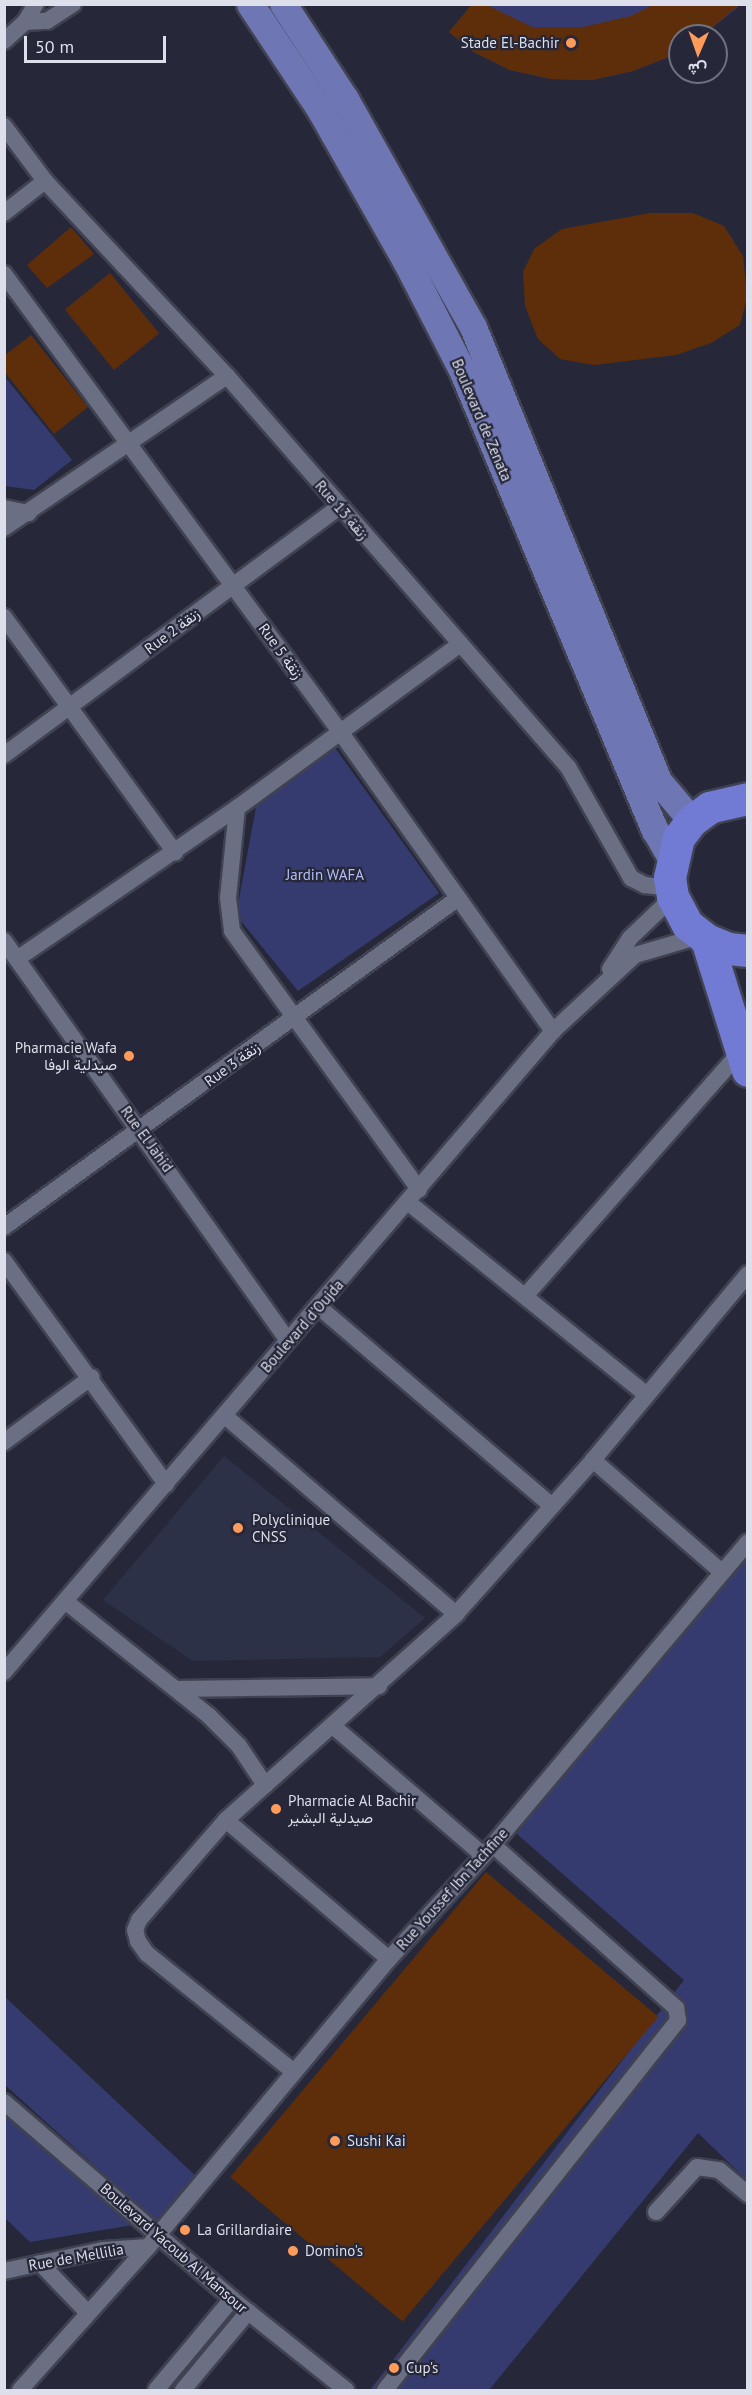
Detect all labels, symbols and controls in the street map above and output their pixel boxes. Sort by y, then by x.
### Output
scale bar [27,24,170,62]
north arrow [668,24,728,84]
place label: Stade El-Bachir [461,34,559,52]
text: 50 m [35,35,74,58]
marker: Stade El-Bachir [564,36,578,50]
text: ش [687,60,707,80]
street label: Boulevard de Zenata [448,356,516,484]
street label: Rue 13 زنقة [311,477,373,543]
street label: Rue 2 زنقة [141,604,203,658]
street label: Rue 5 زنقة [255,620,307,682]
park label: Jardin WAFA [286,866,364,884]
place label: Pharmacie Wafa صيدلية الوفا [14,1038,117,1073]
street label: Rue 3 زنقة [201,1038,263,1090]
marker: Pharmacie Wafa صيدلية الوفا [122,1049,136,1063]
street label: Rue El Jahid [117,1103,177,1175]
street label: Boulevard d'Oujda [257,1276,347,1376]
place label: Polyclinique CNSS [252,1510,330,1545]
marker: Polyclinique CNSS [229,1519,247,1537]
place label: Pharmacie Al Bachir صيدلية البشير [288,1791,417,1826]
marker: Pharmacie Al Bachir صيدلية البشير [269,1802,283,1816]
street label: Rue Youssef Ibn Tachfine [392,1824,512,1954]
place label: Sushi Kai [347,2132,406,2150]
marker: Sushi Kai [328,2134,342,2148]
street label: Boulevard Yacoub Al Mansour [96,2179,252,2317]
place label: La Grillardiaire [197,2221,292,2239]
marker: La Grillardiaire [178,2223,192,2237]
street label: Rue de Mellilia [27,2240,125,2274]
place label: Domino's [305,2242,363,2260]
marker: Domino's [286,2244,300,2258]
place label: Cup's [406,2359,438,2377]
marker: Cup's [387,2361,401,2375]

